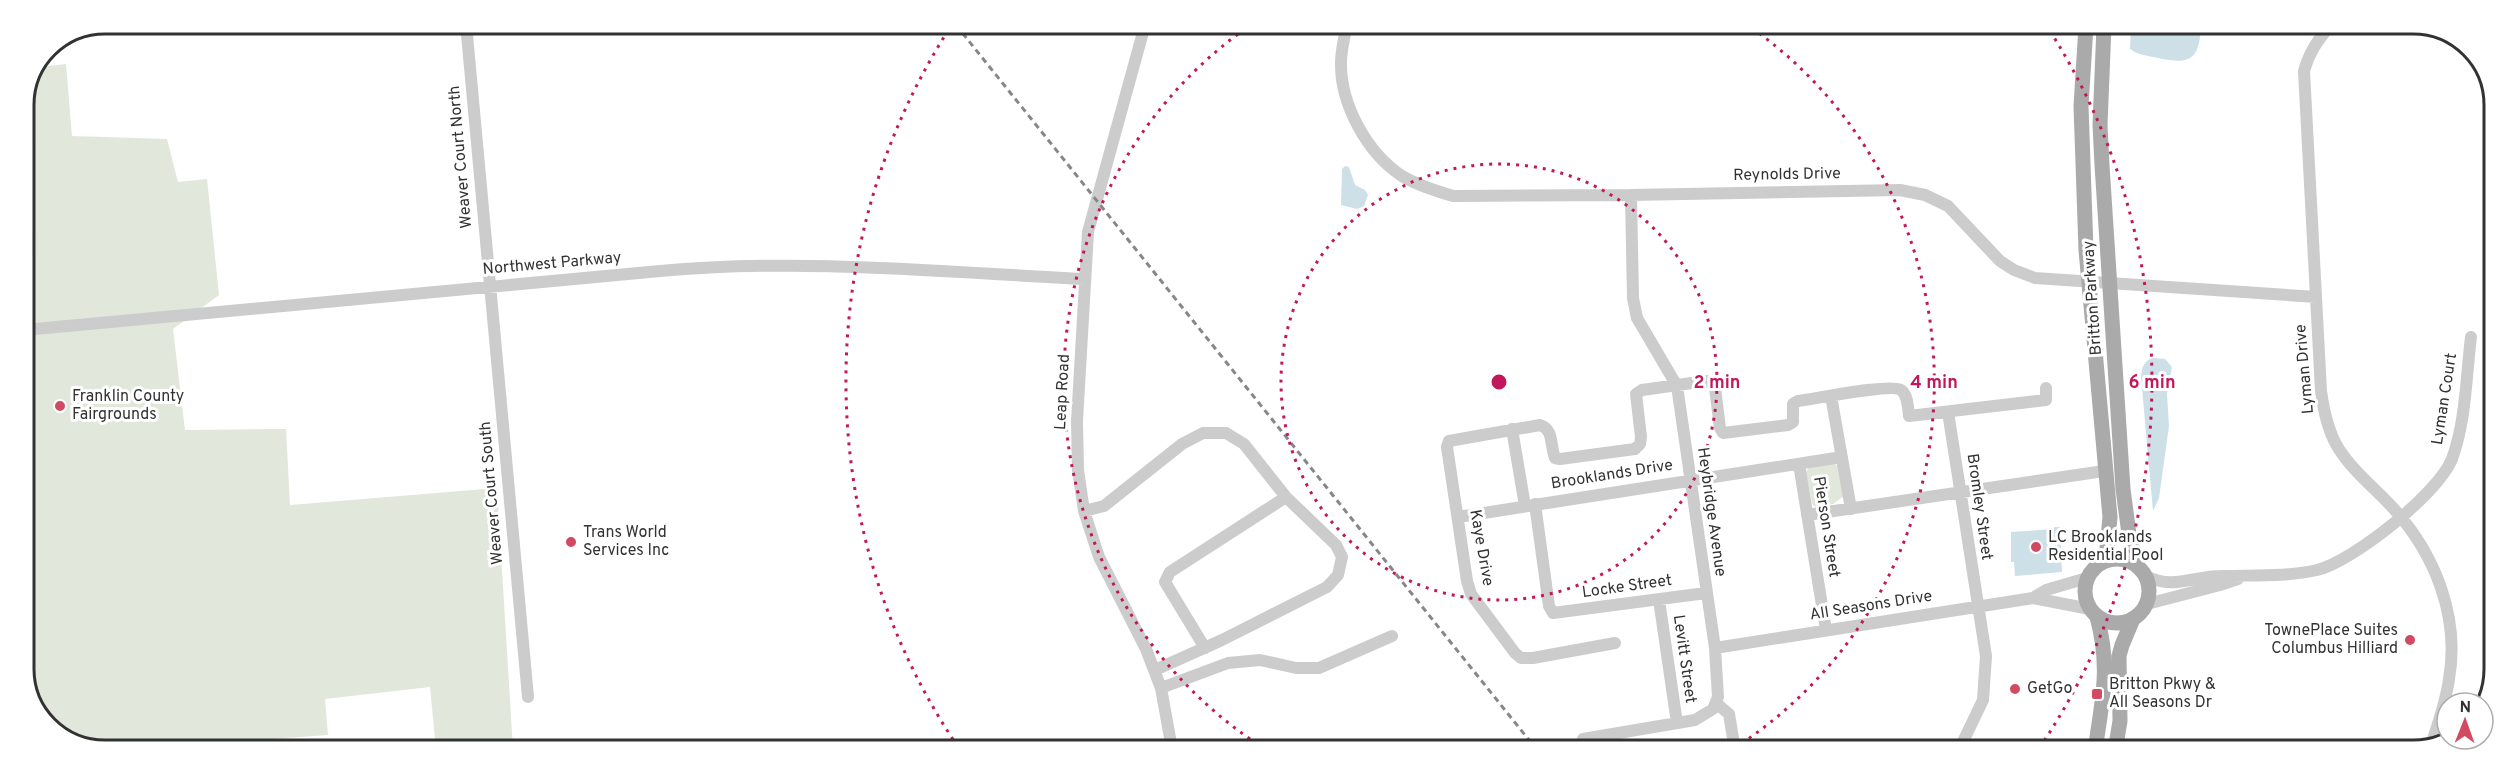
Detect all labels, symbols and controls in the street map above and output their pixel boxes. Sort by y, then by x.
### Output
street label: Weaver Court North [445,85,477,229]
street label: Reynolds Drive [1733,164,1841,186]
street label: Britton Parkway [2079,240,2107,356]
street label: Northwest Parkway [482,248,622,280]
street label: Lyman Drive [2291,323,2319,415]
street label: Lyman Court [2428,352,2462,446]
street label: Leap Road [1051,354,1075,430]
centre of rings [1489,372,1509,392]
text: 2 min [1693,372,1741,395]
text: 4 min [1910,372,1958,395]
text: 6 min [2128,372,2176,395]
place label: Franklin County Fairgrounds [72,387,184,425]
marker: Franklin County Fairgrounds [53,399,67,413]
street label: Weaver Court South [476,421,508,565]
street label: Heybridge Avenue [1692,446,1730,578]
street label: Bromley Street [1962,452,1996,562]
street label: Brooklands Drive [1550,455,1674,495]
street label: Pierson Street [1808,475,1844,579]
street label: Kaye Drive [1464,508,1498,588]
place label: Trans World Services Inc [583,523,669,561]
place label: LC Brooklands Residential Pool [2048,528,2163,566]
marker: Trans World Services Inc [564,535,578,549]
marker: LC Brooklands Residential Pool [2029,540,2043,554]
street label: Locke Street [1581,571,1673,603]
street label: All Seasons Drive [1808,586,1934,626]
street label: Levitt Street [1668,613,1700,705]
place label: TownePlace Suites Columbus Hilliard [2264,621,2398,659]
marker: TownePlace Suites Columbus Hilliard [2403,633,2417,647]
place label: Britton Pkwy & All Seasons Dr [2109,675,2216,713]
place label: GetGo [2027,679,2073,699]
marker: GetGo [2008,682,2022,696]
marker: Britton Pkwy & All Seasons Dr [2090,687,2104,701]
north arrow [2435,691,2495,751]
text: N [2459,698,2471,718]

